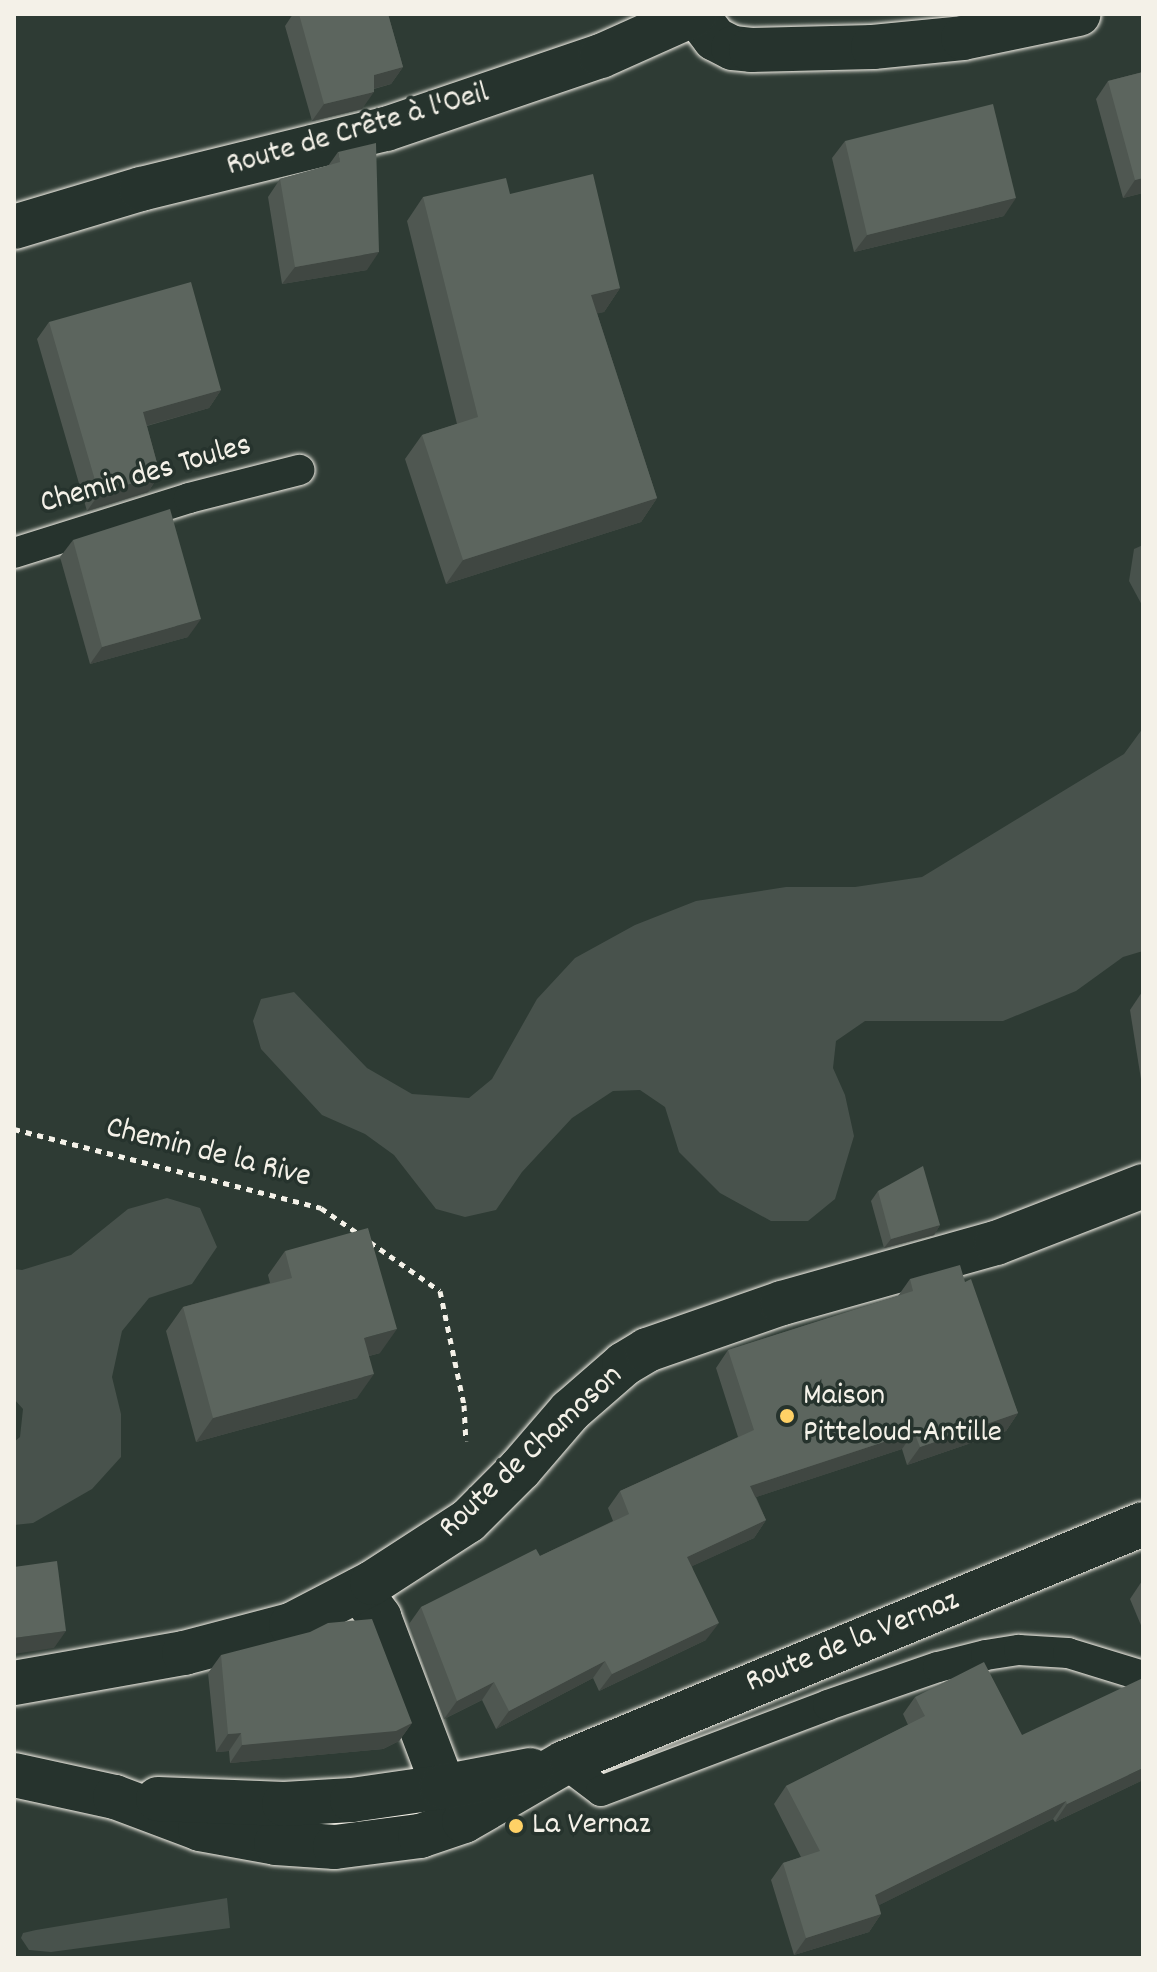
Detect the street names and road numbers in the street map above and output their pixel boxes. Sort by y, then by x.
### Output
street label: Route de Crête à l'Oeil [222,75,494,187]
street label: Chemin des Toules [36,428,256,524]
street label: Chemin de la Rive [102,1110,314,1198]
street label: Route de Chamoson [432,1358,632,1548]
street label: Route de la Vernaz [741,1583,965,1703]

